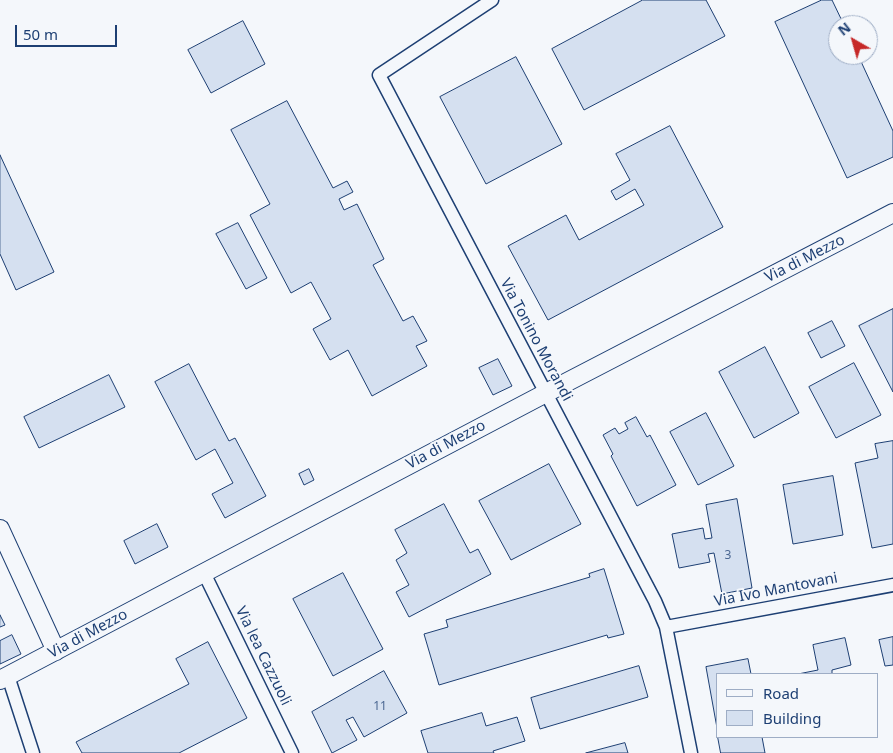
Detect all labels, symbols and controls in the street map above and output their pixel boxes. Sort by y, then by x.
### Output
scale bar [18,15,120,47]
north arrow [828,15,878,65]
text: N [834,18,854,40]
text: 50 m [23,24,58,44]
street label: Via di Mezzo [762,231,848,287]
street label: Via Tonino Morandi [496,276,576,404]
street label: Via di Mezzo [403,417,489,473]
house number: 3 [725,549,731,563]
street label: Via Ivo Mantovani [713,569,839,611]
street label: Via lea Cazzuoli [231,604,295,708]
street label: Via di Mezzo [45,606,131,662]
legend [716,673,878,738]
text: Road [763,683,799,703]
house number: 11 [373,700,387,714]
text: Building [763,708,821,728]

